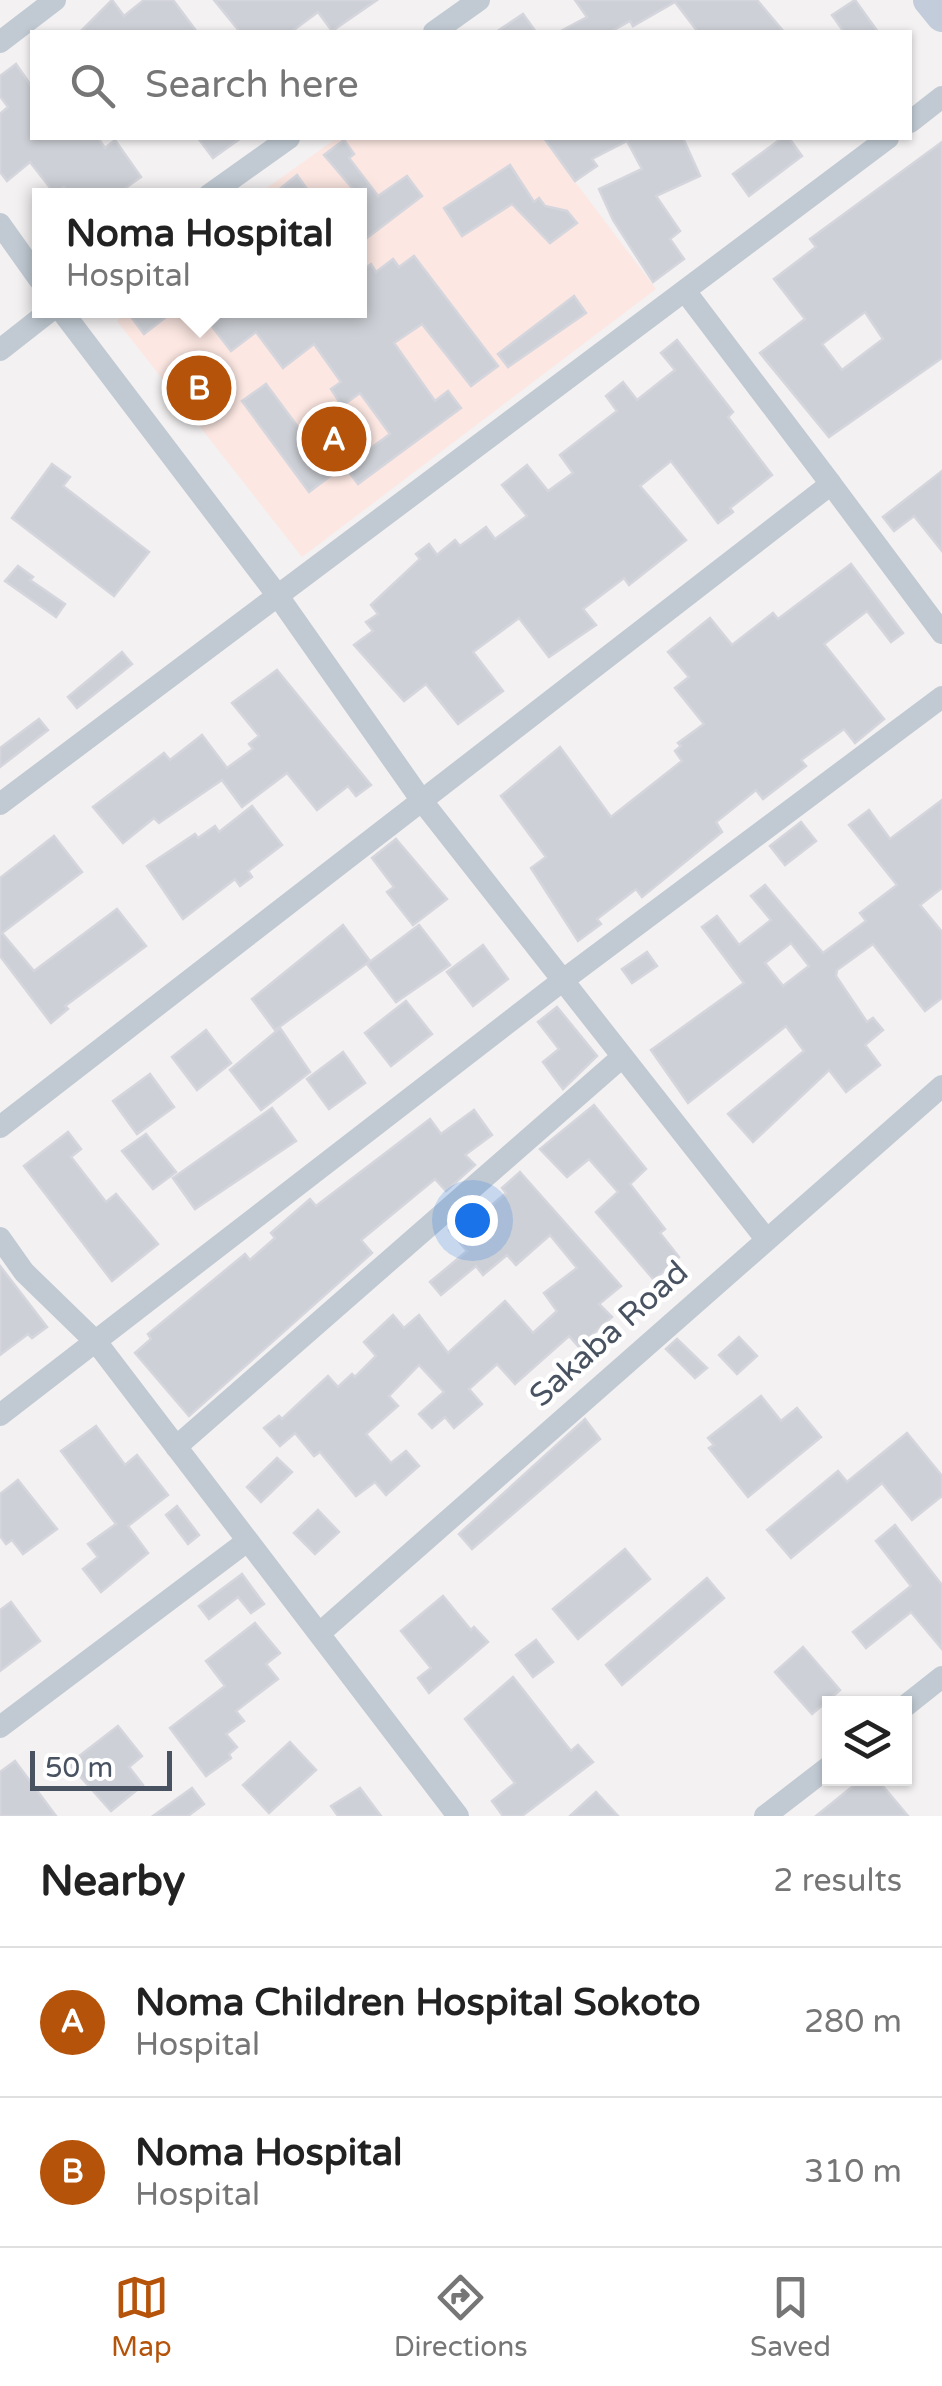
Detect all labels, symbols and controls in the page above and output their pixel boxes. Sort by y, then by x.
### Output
search box [30,30,912,140]
icon: search [65,58,120,113]
text: Search here [145,62,359,108]
popup [32,188,367,318]
text: Noma Hospital [66,211,333,257]
text: Hospital [66,257,191,295]
pin: B [166,350,232,426]
pin: A [302,402,366,476]
your location [447,1195,498,1246]
street label: Sakaba Road [522,1253,696,1415]
map controls [822,1696,912,1786]
button: layers [822,1696,912,1786]
scale bar [30,1746,172,1790]
text: 50 m [45,1751,113,1785]
text: Nearby [40,1856,185,1907]
text: 2 results [773,1862,902,1900]
text: Noma Children Hospital Sokoto [135,1980,701,2026]
text: A [61,2003,84,2041]
text: 280 m [804,2003,902,2041]
text: Hospital [135,2026,260,2064]
text: Noma Hospital [135,2130,402,2176]
text: B [61,2153,84,2191]
text: 310 m [804,2153,902,2191]
text: Hospital [135,2176,260,2214]
tab: Map [111,2270,172,2364]
tab: Directions [394,2270,528,2364]
tab: Saved [750,2270,831,2364]

